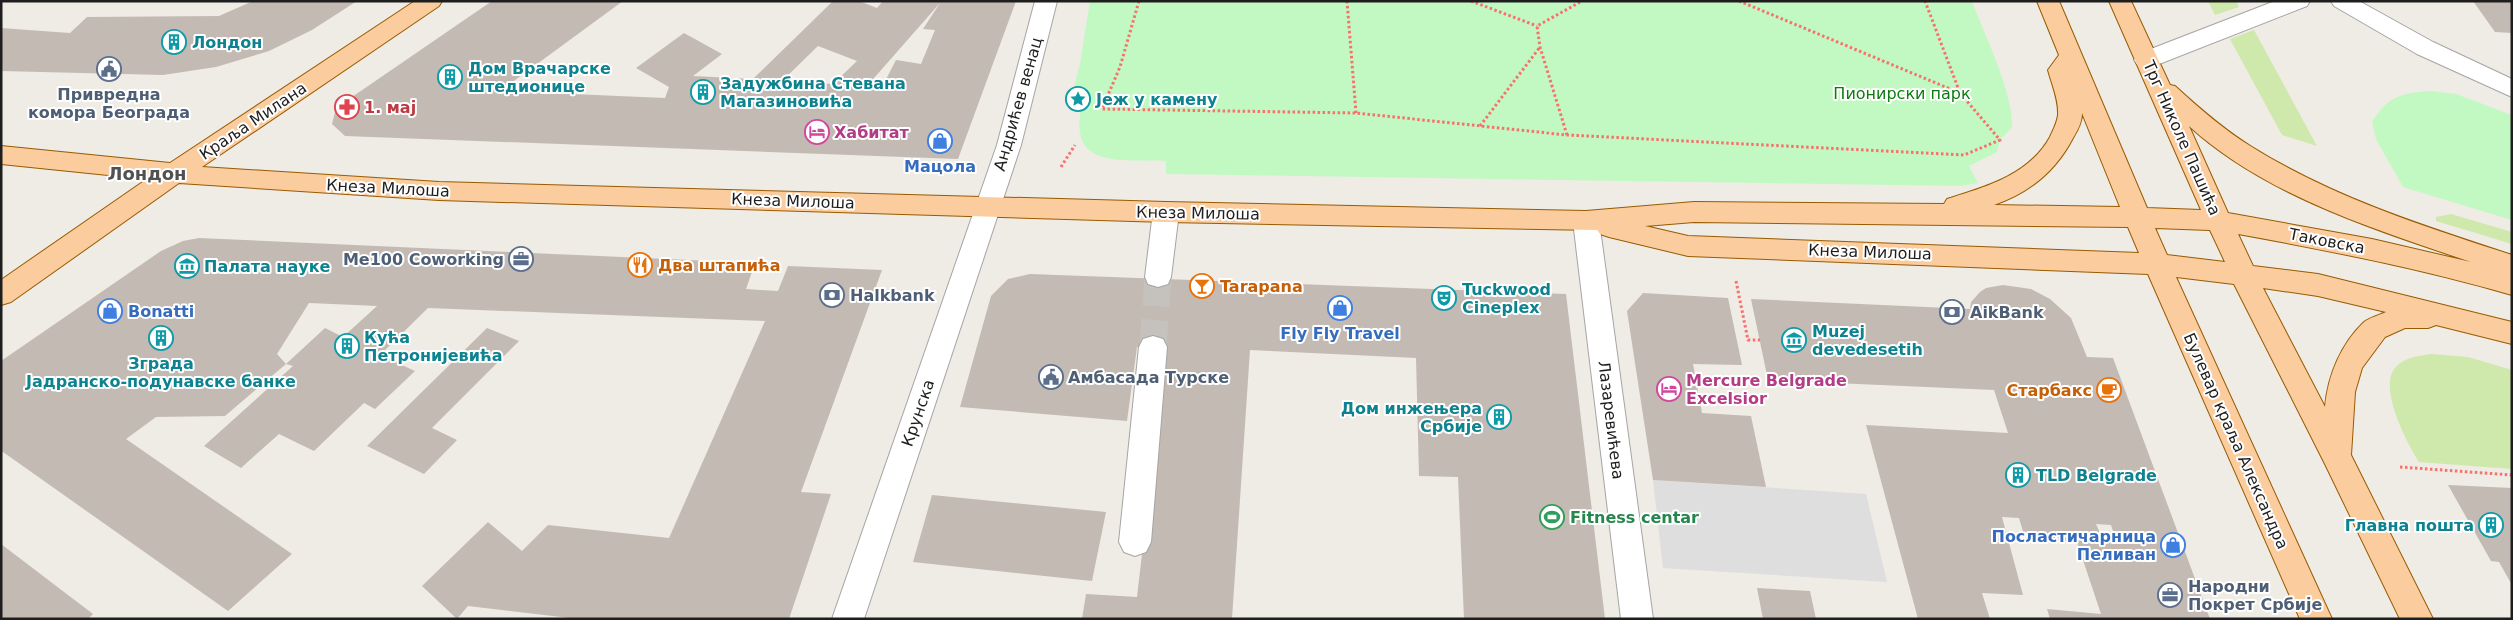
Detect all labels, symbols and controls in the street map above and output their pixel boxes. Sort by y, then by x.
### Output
building icon: Лондон [161,29,187,55]
place label: Лондон [192,33,262,52]
street label: Андрићев венац [990,35,1046,173]
public building icon: Привредна комора Београда [96,56,122,82]
street label: Трг Николе Пашића [2139,57,2225,218]
place label: Дом Врачарске штедионице [468,59,611,96]
building icon: Дом Врачарске штедионице [437,64,463,90]
place label: Задужбина Стевана Магазиновића [720,74,906,111]
street label: Краља Милана [196,78,310,164]
building icon: Задужбина Стевана Магазиновића [690,79,716,105]
park label: Пионирски парк [1833,84,1971,103]
place label: Привредна комора Београда [28,85,190,122]
place icon: Јеж у камену [1065,86,1091,112]
place label: Јеж у камену [1095,90,1218,109]
pharmacy icon: 1. мај [334,94,360,120]
place label: 1. мај [364,98,416,117]
hotel icon: Хабитат [804,119,830,145]
place label: Хабитат [834,123,910,142]
shop icon: Мацола [927,128,953,154]
place label: Мацола [904,157,976,176]
district label: Лондон [107,163,187,184]
street label: Кнеза Милоша [326,175,450,201]
street label: Кнеза Милоша [731,189,855,213]
street label: Кнеза Милоша [1136,202,1260,224]
street label: Таковска [2287,224,2366,258]
street label: Кнеза Милоша [1808,240,1932,264]
office icon: Me100 Coworking [508,246,534,272]
place label: Me100 Coworking [343,250,504,269]
restaurant icon: Два штапића [627,252,653,278]
museum icon: Палата науке [174,253,200,279]
place label: Два штапића [658,256,781,275]
place label: Палата науке [204,257,330,276]
bar icon: Tarapana [1189,273,1215,299]
place label: Tarapana [1220,277,1303,296]
place label: Tuckwood Cineplex [1462,280,1551,317]
bank icon: Halkbank [819,282,845,308]
theatre icon: Tuckwood Cineplex [1431,285,1457,311]
place label: Halkbank [850,286,935,305]
shop icon: Fly Fly Travel [1327,295,1353,321]
shop icon: Bonatti [97,298,123,324]
bank icon: AikBank [1939,299,1965,325]
place label: Bonatti [128,302,194,321]
place label: AikBank [1970,303,2044,322]
place label: Muzej devedesetih [1812,322,1923,359]
place label: Fly Fly Travel [1280,324,1400,343]
building icon: Зграда Јадранско-подунавске банке [148,325,174,351]
museum icon: Muzej devedesetih [1781,327,1807,353]
place label: Кућа Петронијевића [364,328,502,365]
street label: Булевар краља Александра [2180,330,2292,552]
building icon: Кућа Петронијевића [334,333,360,359]
place label: Зграда Јадранско-подунавске банке [25,354,296,391]
street label: Лазаревићева [1594,360,1628,480]
public building icon: Амбасада Турске [1038,364,1064,390]
place label: Амбасада Турске [1068,368,1229,387]
place label: Mercure Belgrade Excelsior [1686,371,1847,408]
hotel icon: Mercure Belgrade Excelsior [1656,376,1682,402]
street label: Крунска [898,377,938,449]
cafe icon: Старбакс [2096,377,2122,403]
place label: Старбакс [2006,381,2092,400]
place label: Дом инжењера Србије [1341,399,1482,436]
building icon: Дом инжењера Србије [1486,404,1512,430]
building icon: TLD Belgrade [2005,462,2031,488]
place label: TLD Belgrade [2036,466,2157,485]
sports icon: Fitness centar [1539,504,1565,530]
place label: Fitness centar [1570,508,1699,527]
building icon: Главна пошта [2478,512,2504,538]
place label: Главна пошта [2345,516,2474,535]
place label: Посластичарница Пеливан [1991,527,2156,564]
shop icon: Посластичарница Пеливан [2160,532,2186,558]
place label: Народни Покрет Србије [2188,577,2322,614]
office icon: Народни Покрет Србије [2157,582,2183,608]

